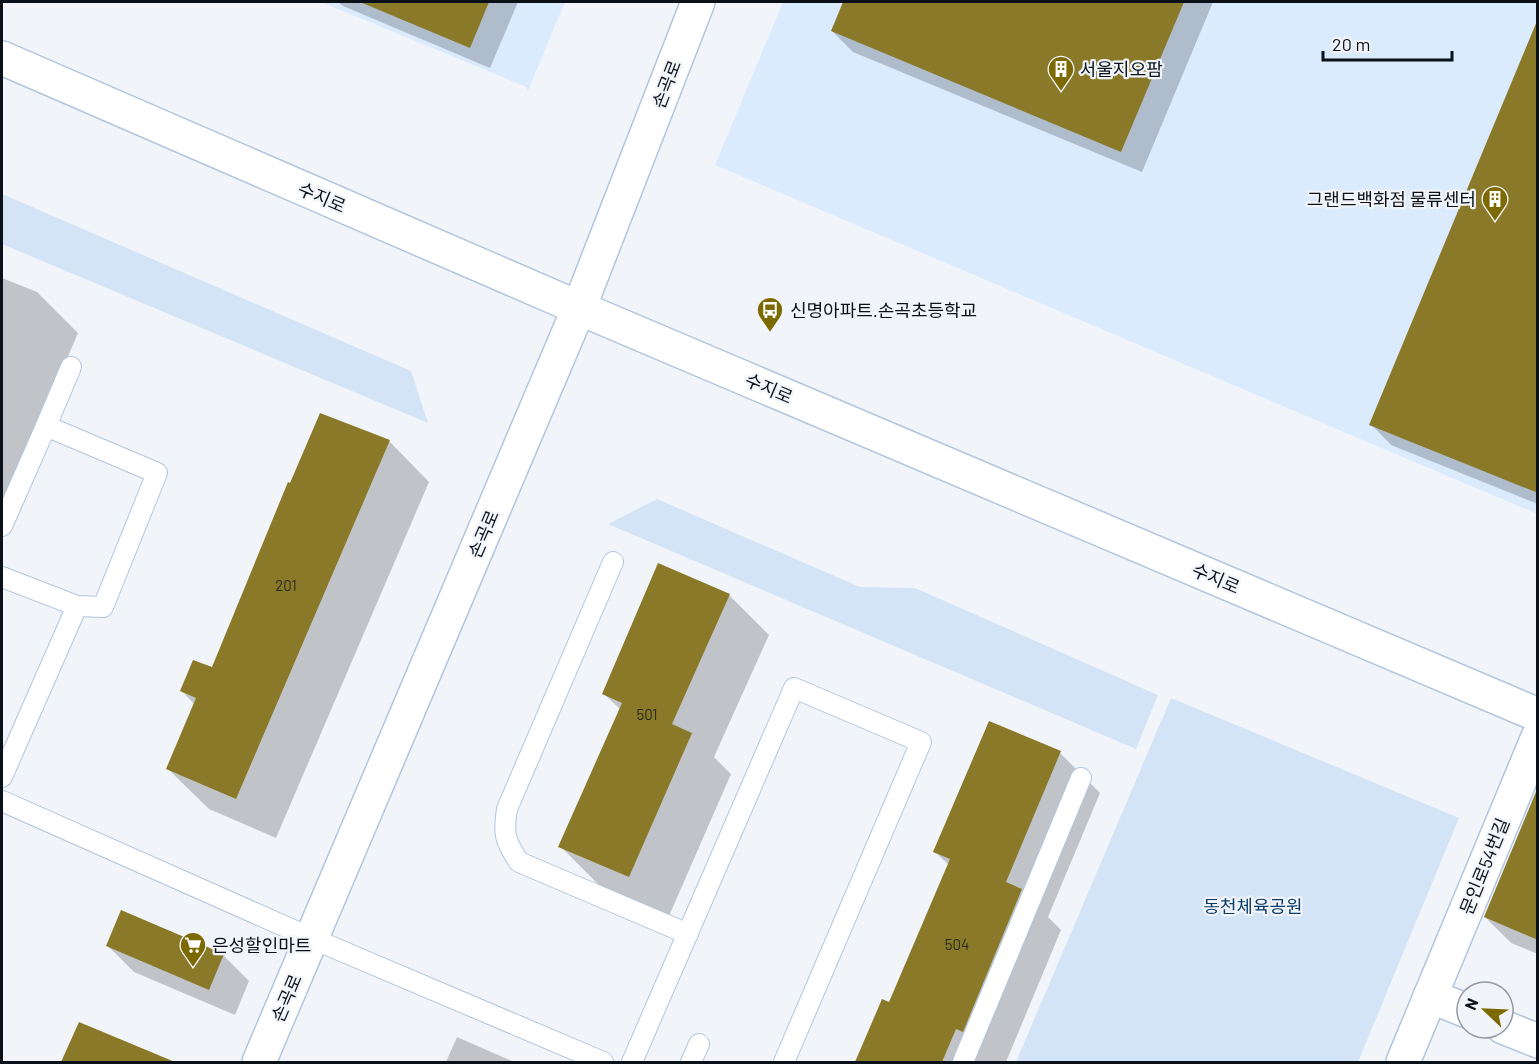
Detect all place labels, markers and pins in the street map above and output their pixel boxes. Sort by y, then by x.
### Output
building icon: 서울지오팜 [1046,54,1076,92]
place label: 서울지오팜 [1080,58,1163,80]
building icon: 그랜드백화점 물류센터 [1480,184,1510,222]
place label: 그랜드백화점 물류센터 [1307,188,1476,210]
bus stop icon: 신명아파트.손곡초등학교 [755,295,785,333]
place label: 신명아파트.손곡초등학교 [790,299,977,321]
supermarket icon: 은성할인마트 [178,930,208,968]
place label: 은성할인마트 [212,934,311,956]

